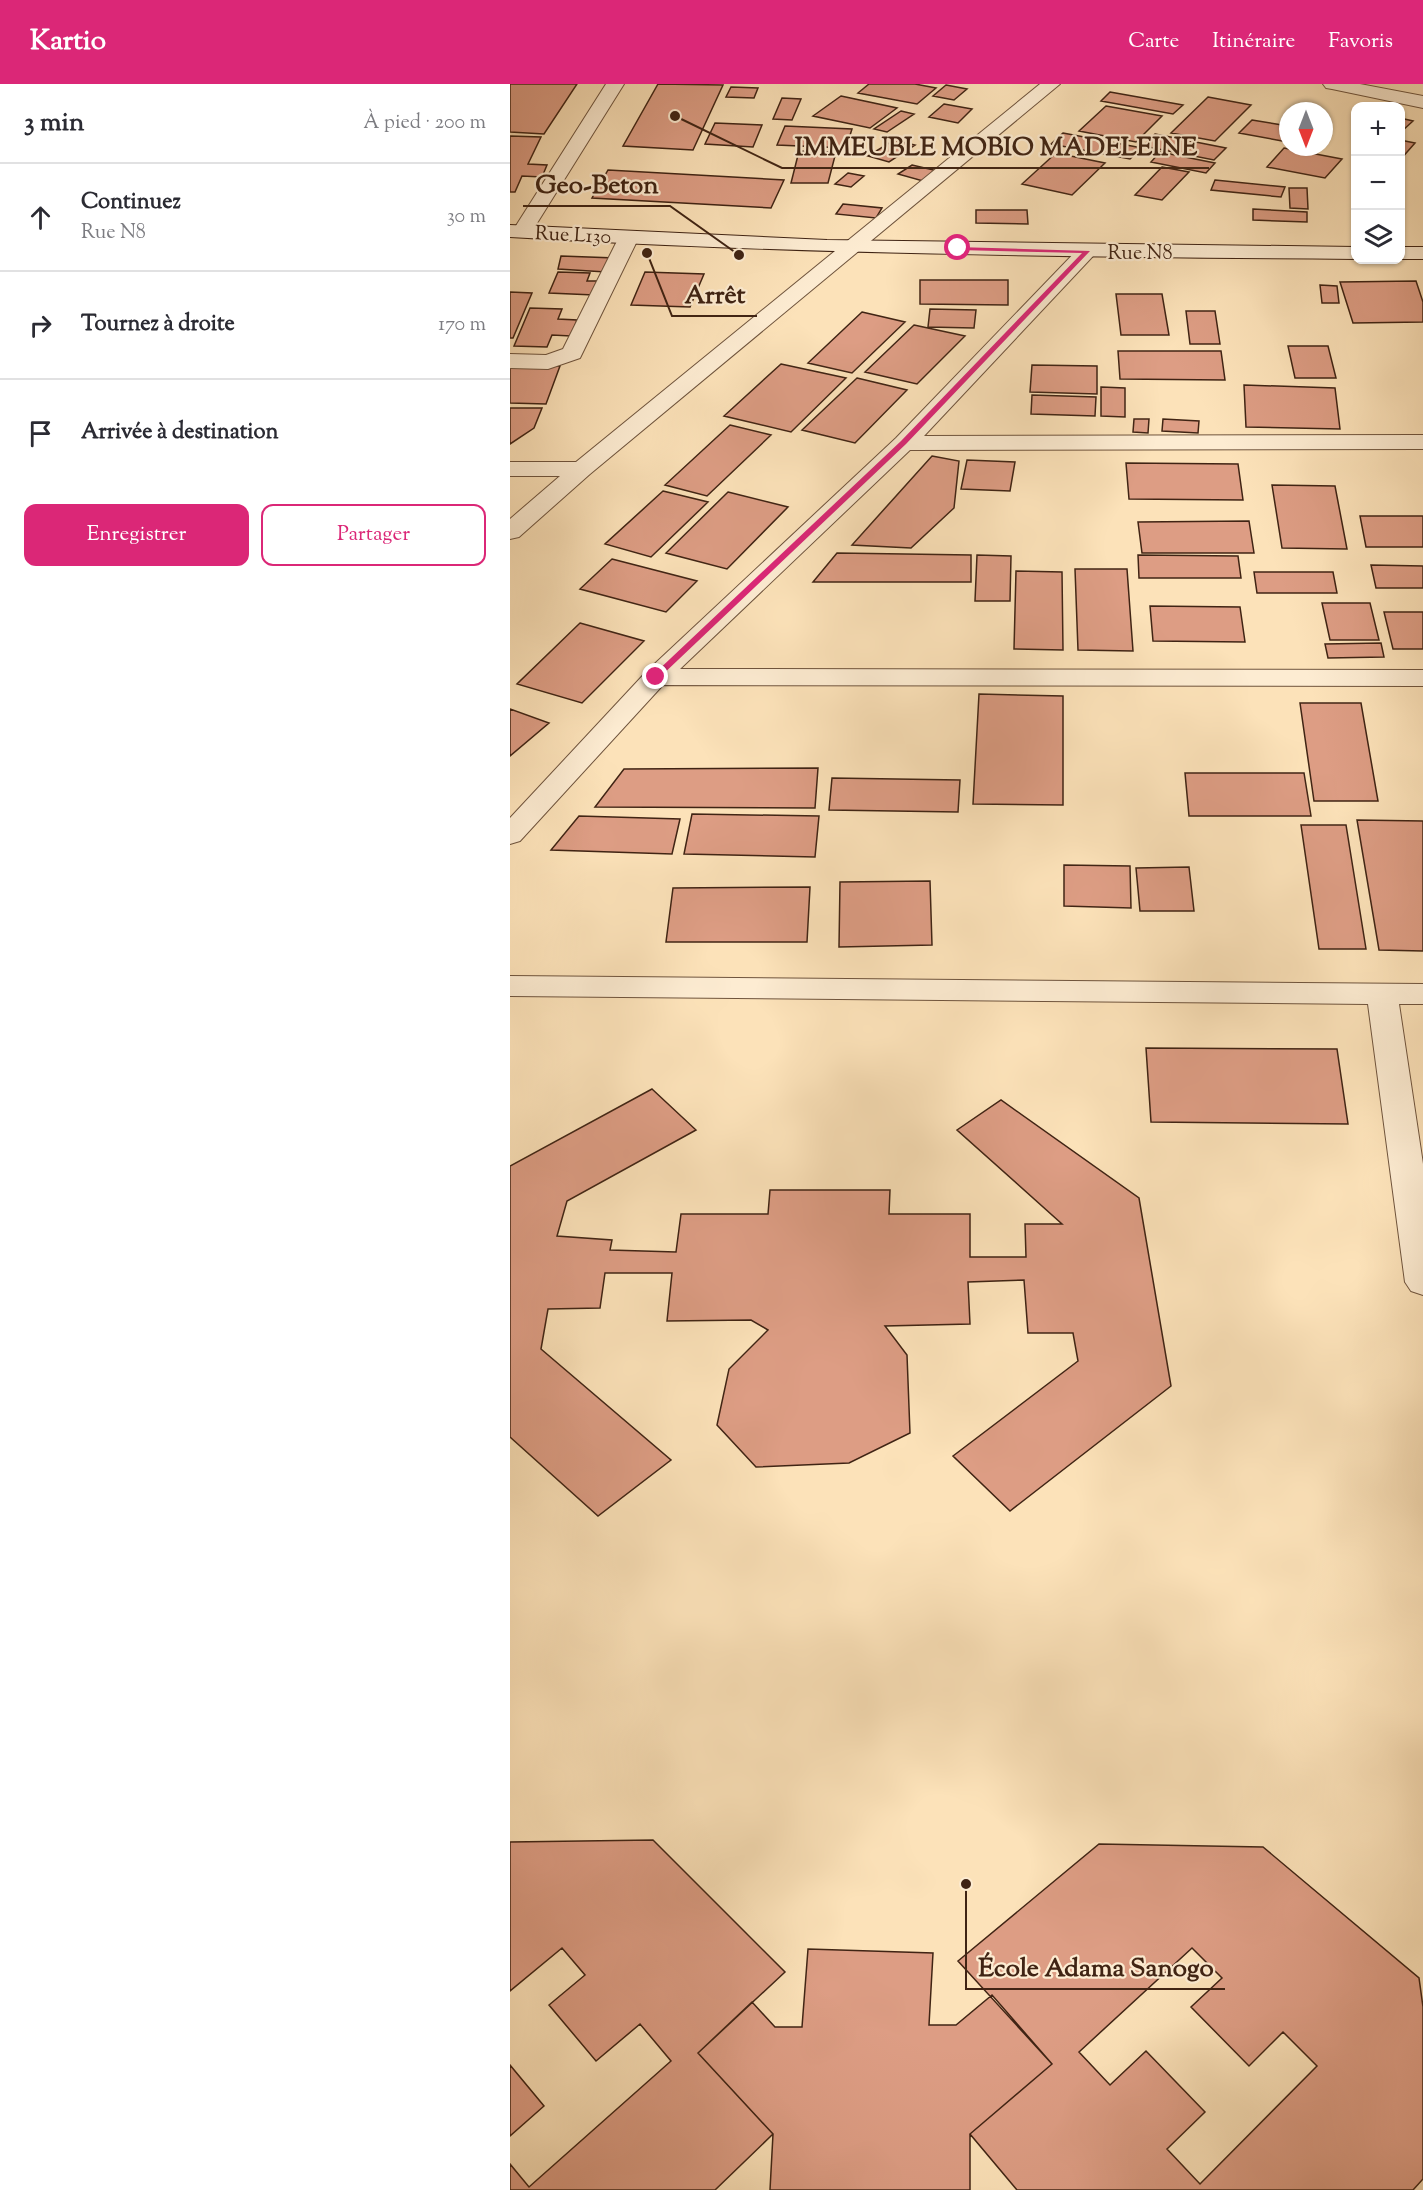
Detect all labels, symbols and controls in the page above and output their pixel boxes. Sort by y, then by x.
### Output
text: Kartio [30,22,106,62]
text: Carte [1128,27,1179,57]
text: Itinéraire [1212,27,1295,57]
text: Favoris [1328,27,1393,57]
north arrow [1279,102,1333,156]
map controls [1351,102,1405,264]
button: + [1351,102,1405,156]
text: 3 min [24,105,84,142]
text: À pied · 200 m [363,109,486,138]
callout: IMMEUBLE MOBIO MADELEINE [782,124,1209,168]
text: IMMEUBLE MOBIO MADELEINE [795,130,1198,167]
button: − [1351,156,1405,210]
callout: Geo-Beton [523,162,670,206]
text: Geo-Beton [535,168,659,205]
text: Continuez [81,187,181,219]
icon: ahead [24,201,57,234]
text: 30 m [447,203,486,232]
button: layers [1351,210,1405,264]
text: Rue N8 [81,219,146,248]
street label: Rue L130 [534,220,612,253]
route start [944,234,970,260]
street label: Rue N8 [1108,240,1172,269]
callout: Arrêt [672,272,757,316]
text: Arrêt [685,278,746,315]
icon: right [24,309,57,342]
text: Tournez à droite [81,309,235,341]
text: 170 m [438,311,486,340]
icon: arrive [24,417,57,450]
text: Arrivée à destination [81,417,278,449]
button: Enregistrer [24,504,249,566]
button: Partager [261,504,486,566]
route end [642,663,668,689]
callout: École Adama Sanogo [966,1945,1225,1989]
text: École Adama Sanogo [978,1951,1214,1988]

